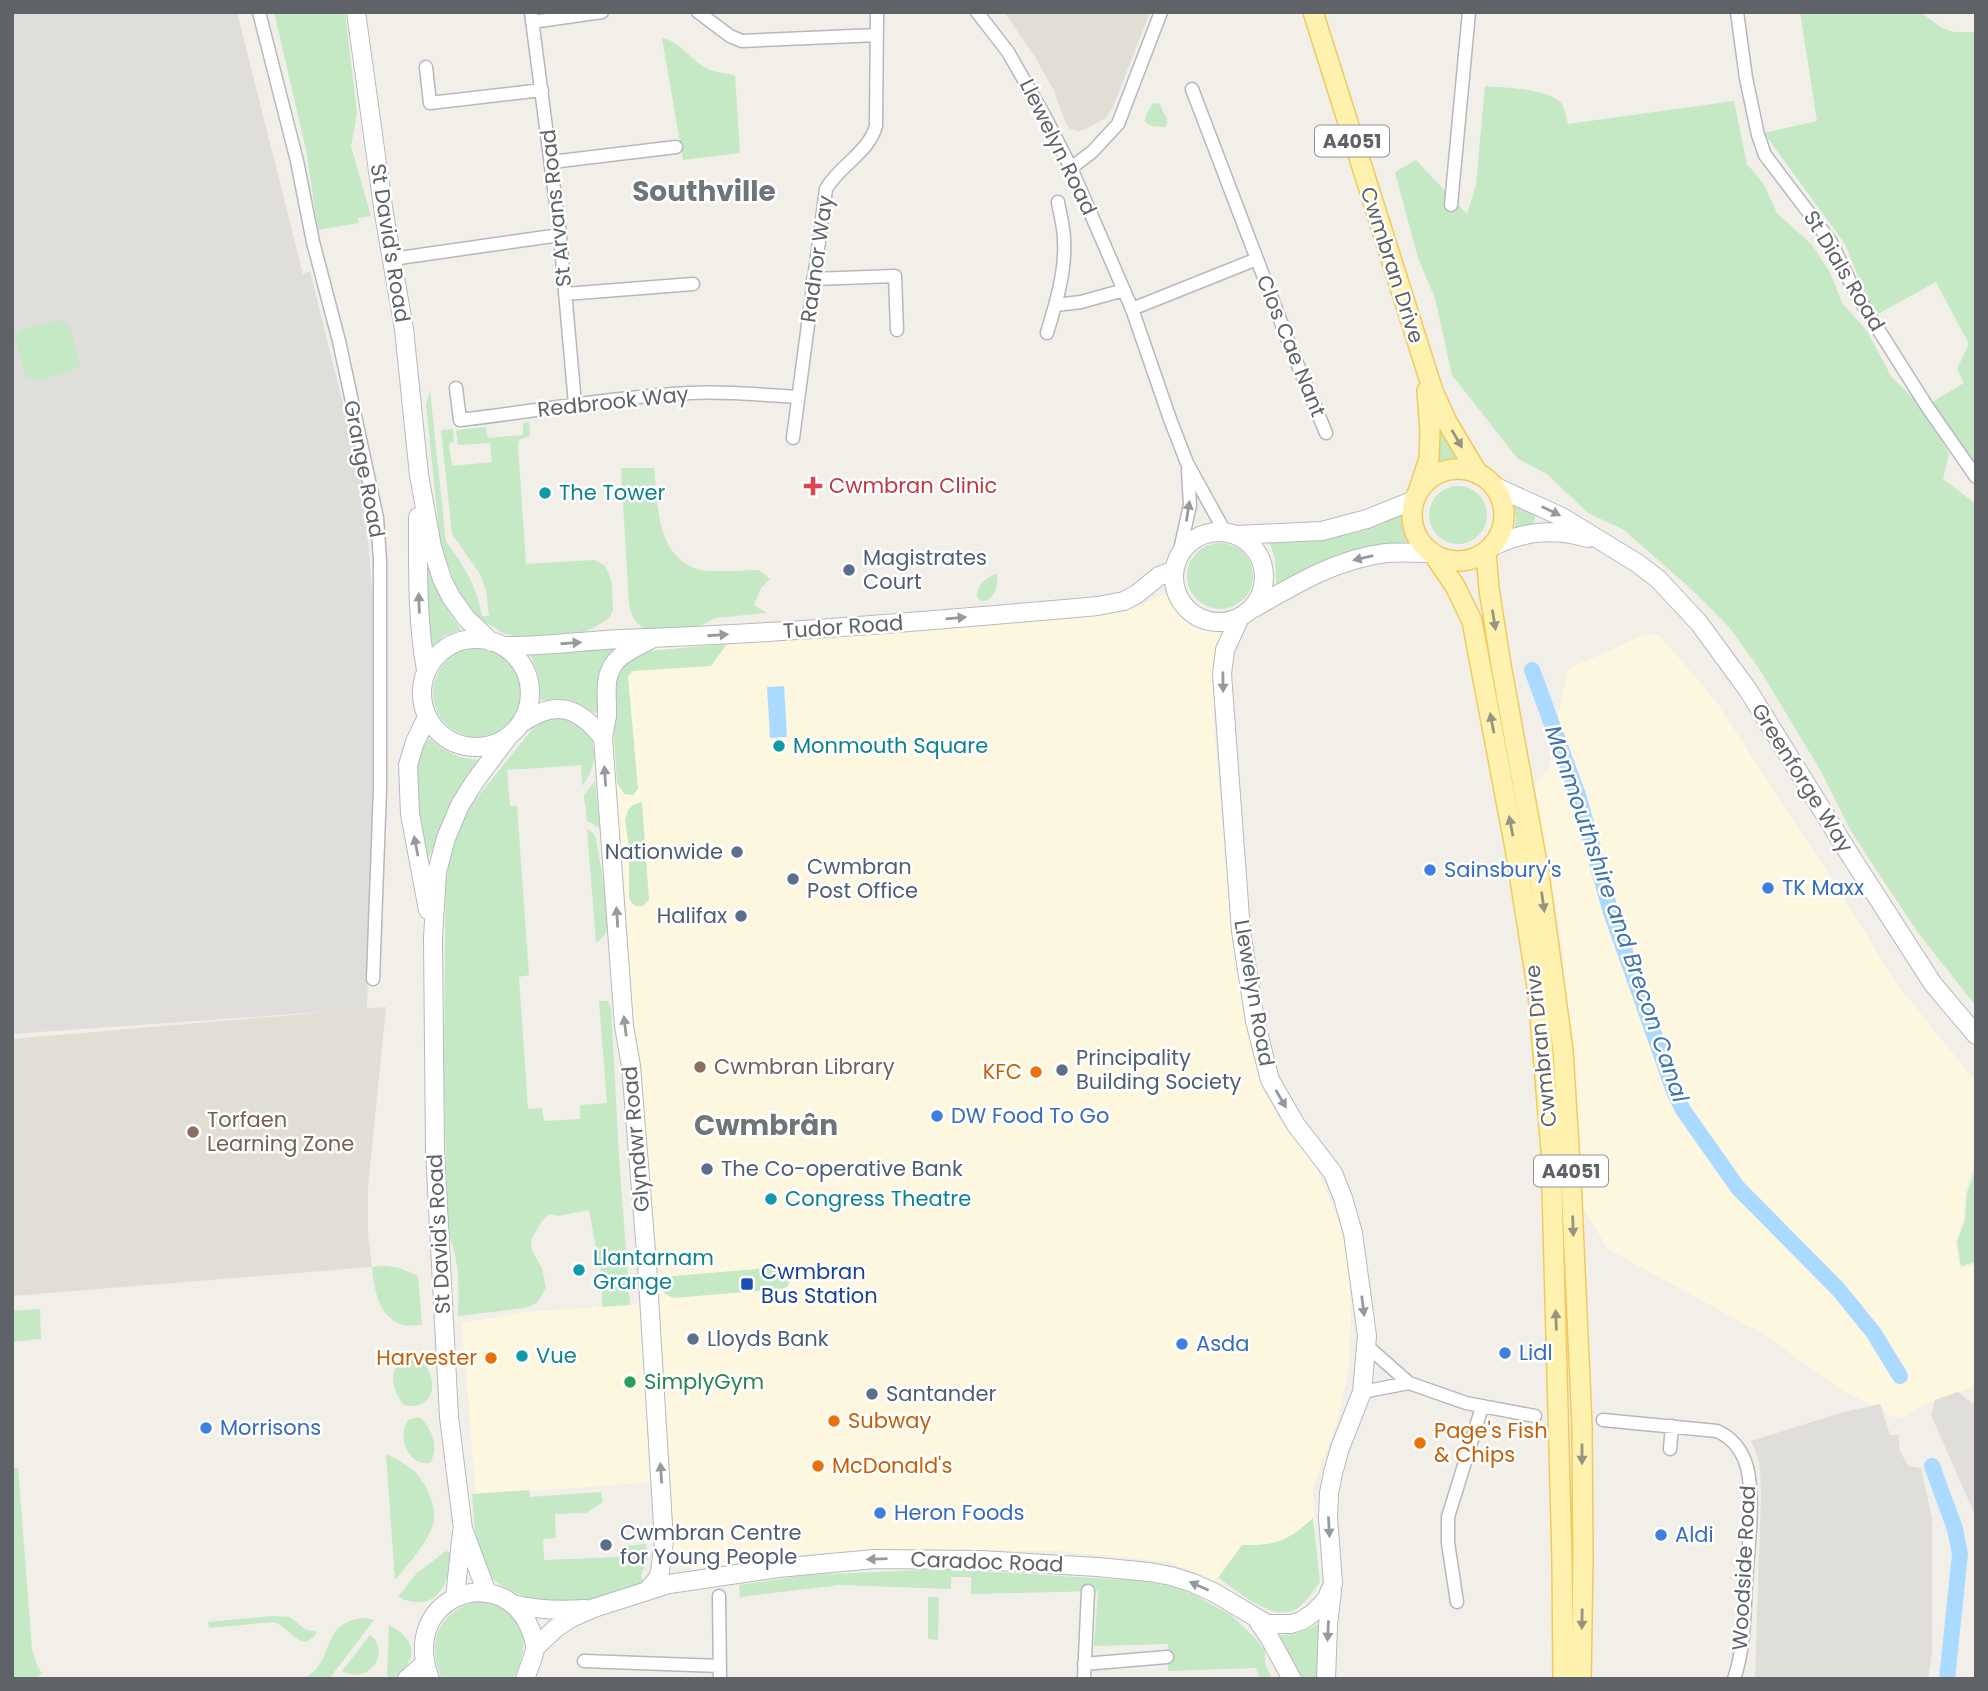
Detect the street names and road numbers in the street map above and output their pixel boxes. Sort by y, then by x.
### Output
street label: Llewelyn Road [1013,74,1104,220]
road number: A4051 [1315,125,1389,156]
street label: St Arvans Road [533,128,578,288]
street label: St David's Road [364,161,417,324]
street label: Cwmbran Drive [1354,183,1431,347]
street label: Radnor Way [793,193,840,324]
street label: St Dials Road [1797,205,1892,337]
street label: Clos Cae Nant [1250,271,1333,421]
street label: Redbrook Way [536,379,690,424]
street label: Grange Road [337,398,392,540]
street label: Tudor Road [782,608,904,645]
street label: Greenforge Way [1745,697,1860,858]
street label: Llewelyn Road [1227,917,1282,1068]
street label: Cwmbran Drive [1518,963,1563,1129]
street label: Glyndwr Road [615,1065,656,1213]
street label: St David's Road [420,1153,457,1315]
road number: A4051 [1534,1156,1608,1186]
street label: Woodside Road [1725,1485,1762,1651]
street label: Caradoc Road [910,1544,1064,1579]

